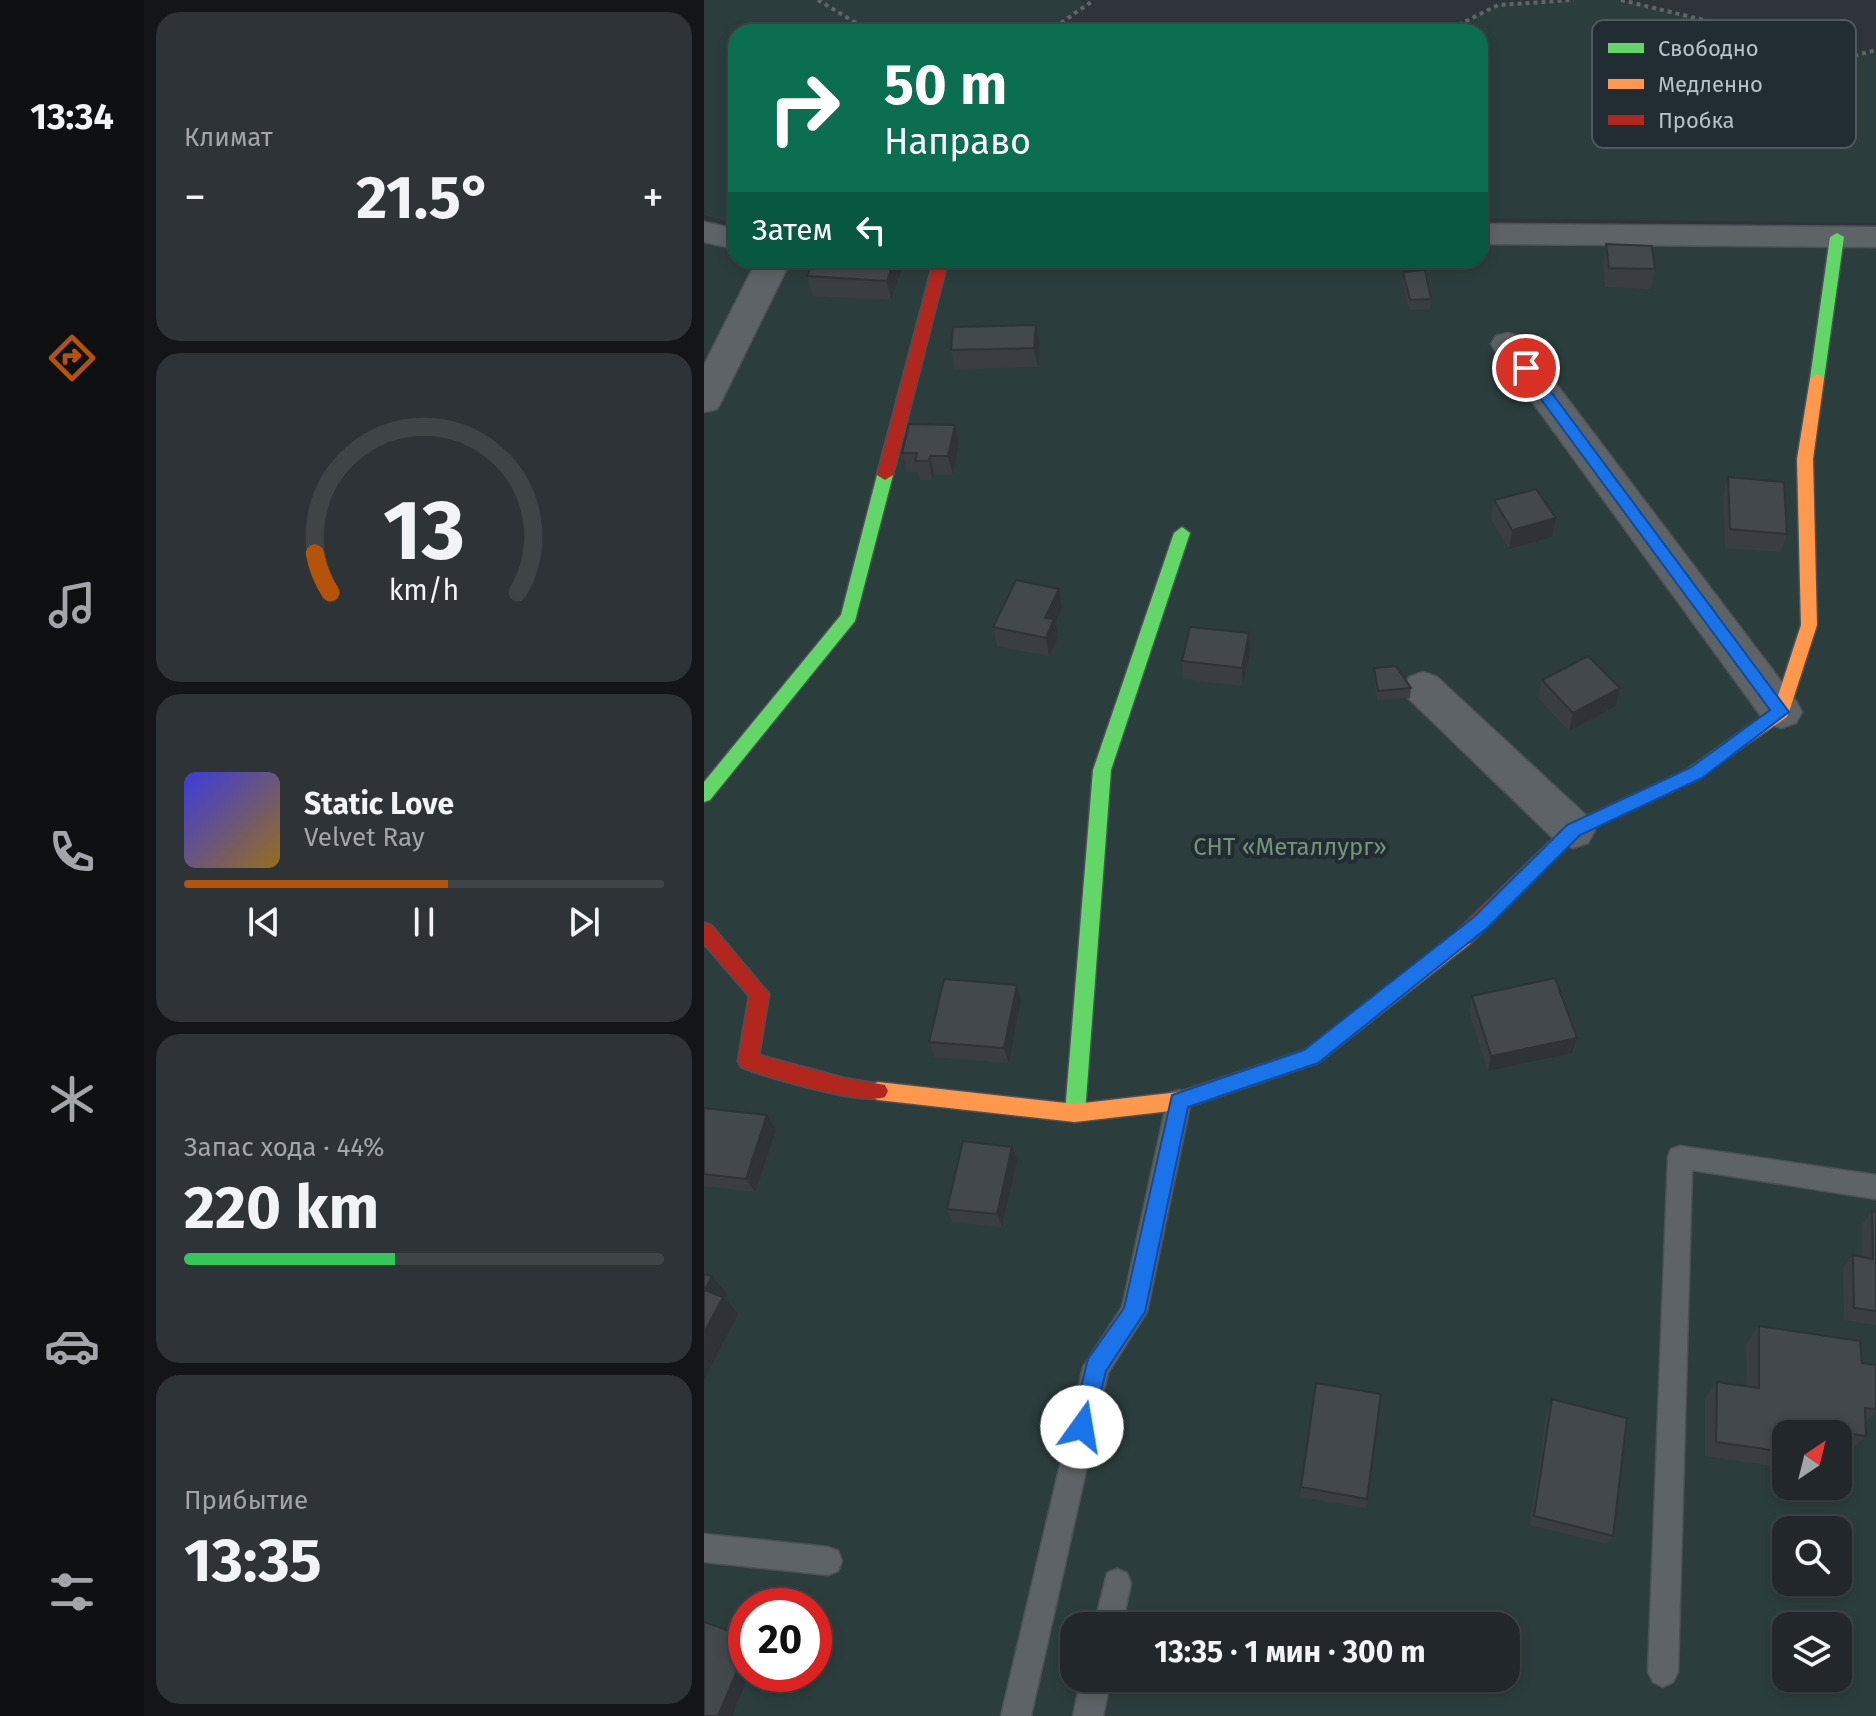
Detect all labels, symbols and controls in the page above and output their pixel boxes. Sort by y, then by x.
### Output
legend [1592,20,1856,148]
text: Свободно [1658,35,1759,62]
text: 50 m [884,52,1007,119]
icon: right [752,56,856,160]
text: Медленно [1658,71,1763,98]
text: 13:34 [30,95,114,139]
text: Пробка [1658,107,1735,134]
text: Направо [884,120,1031,164]
text: Климат [184,122,273,153]
text: 21.5° [356,162,492,234]
text: − [184,171,206,224]
text: + [642,171,664,224]
icon: left [849,208,893,252]
text: Затем [752,212,833,248]
icon: directions [44,330,100,386]
pin [1492,334,1560,402]
icon: arrive [1504,346,1548,390]
text: 13 [383,481,465,581]
text: km/h [389,573,459,608]
icon: music [44,577,100,633]
text: Static Love [304,786,454,822]
text: Velvet Ray [304,822,424,853]
icon: phone [44,824,100,880]
park label: СНТ «Металлург» [1193,833,1387,861]
icon: previous [242,900,286,944]
icon: pause [402,900,446,944]
icon: next [562,900,606,944]
icon: climate [44,1071,100,1127]
text: Запас хода · 44% [184,1132,385,1163]
text: 220 km [184,1172,379,1244]
icon: car [44,1318,100,1374]
position arrow [1040,1385,1124,1469]
north arrow [1772,1420,1852,1500]
map controls [1772,1420,1852,1692]
text: Прибытие [184,1485,308,1516]
button: search [1772,1516,1852,1596]
text: 13:35 [184,1525,322,1597]
icon: filters [44,1564,100,1620]
speed limit sign: 20 [728,1588,832,1692]
button: layers [1772,1612,1852,1692]
text: 13:35 · 1 мин · 300 m [1154,1634,1426,1670]

